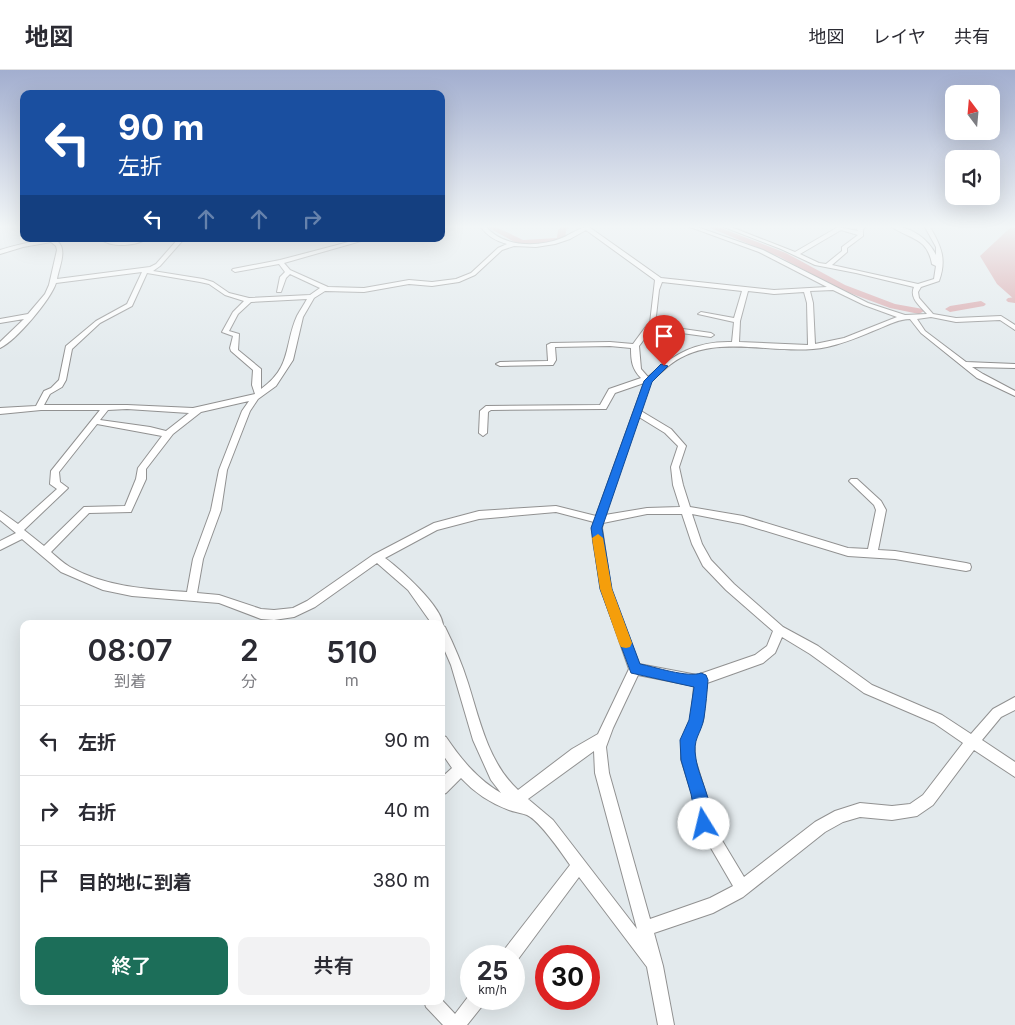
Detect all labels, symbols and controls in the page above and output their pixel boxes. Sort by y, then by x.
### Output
text: 地図 [25,22,73,51]
text: 地図 [809,26,845,47]
text: レイヤ [873,26,926,47]
text: 共有 [954,26,990,47]
north arrow [945,85,1000,140]
map controls [945,85,1000,205]
text: 90 m [118,106,205,148]
icon: left [35,110,100,175]
button: sound [945,150,1000,205]
text: 左折 [118,153,162,179]
icon: left [139,205,167,233]
icon: ahead [192,205,220,233]
icon: ahead [245,205,273,233]
icon: right [298,205,326,233]
pin [643,315,685,366]
icon: arrive [650,322,678,350]
text: 08:07 [87,632,173,668]
text: 2 [240,632,259,668]
text: 510 [326,634,378,670]
text: m [345,670,359,690]
text: 到着 [114,671,146,691]
text: 分 [241,671,257,691]
icon: left [35,727,63,755]
text: 90 m [384,729,430,752]
text: 左折 [78,731,116,754]
icon: right [35,797,63,825]
position arrow [677,797,729,849]
text: 40 m [384,799,430,822]
text: 右折 [78,801,116,824]
icon: arrive [35,867,63,895]
text: 380 m [373,869,430,892]
text: 目的地に到着 [78,871,192,894]
button: 終了 [35,937,228,995]
button: 共有 [238,937,430,995]
speed limit sign: 30 [535,945,600,1010]
text: 25 [477,956,508,986]
text: km/h [478,982,507,997]

